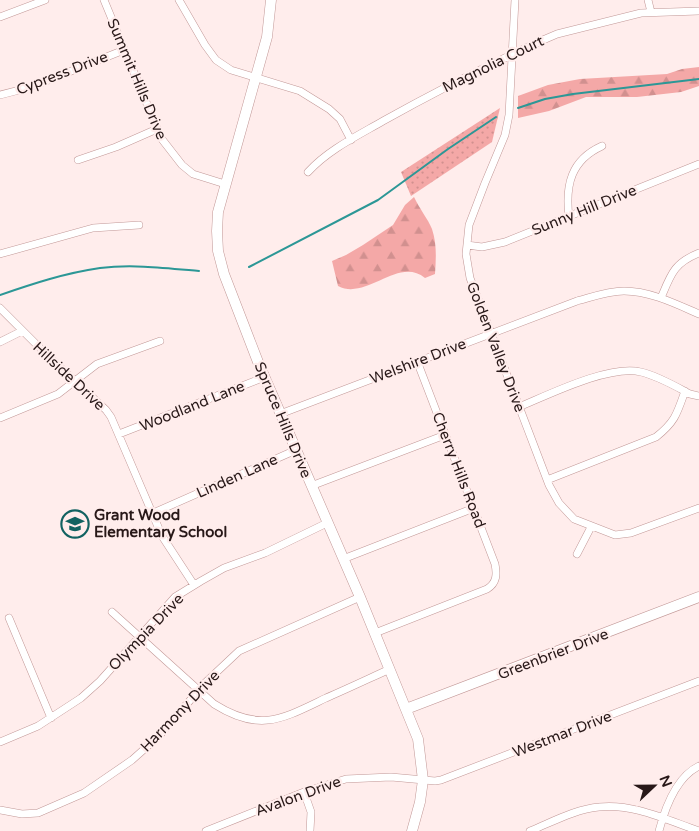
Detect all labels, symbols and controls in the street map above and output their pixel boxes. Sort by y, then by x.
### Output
street label: Summit Hills Drive [103,16,171,142]
street label: Magnolia Court [439,32,547,96]
street label: Cypress Drive [14,47,110,99]
street label: Sunny Hill Drive [529,181,639,239]
street label: Golden Valley Drive [463,279,529,415]
street label: Welshire Drive [367,334,469,388]
street label: Hillside Drive [29,338,109,414]
street label: Spruce Hills Drive [250,359,316,481]
street label: Woodland Lane [137,377,247,435]
street label: Cherry Hills Road [429,410,489,530]
street label: Linden Lane [194,450,280,502]
place label: Grant Wood Elementary School [94,506,227,542]
school or university icon: Grant Wood Elementary School [60,509,90,539]
street label: Olympia Drive [105,590,187,674]
street label: Greenbrier Drive [495,625,611,683]
street label: Harmony Drive [137,667,223,755]
street label: Westmar Drive [510,707,614,761]
north arrow [629,761,679,811]
street label: Avalon Drive [253,772,343,820]
text: N [656,773,676,790]

